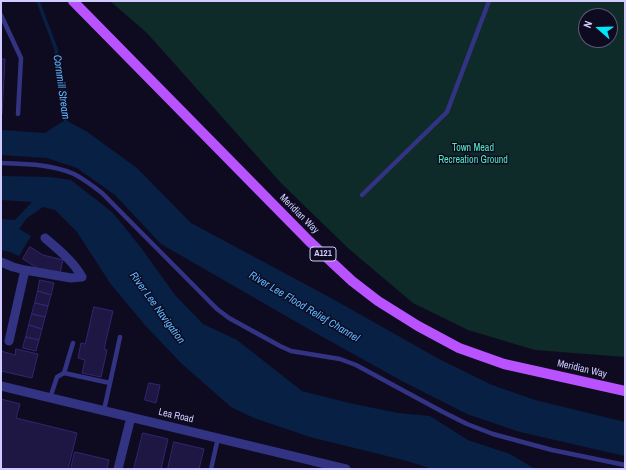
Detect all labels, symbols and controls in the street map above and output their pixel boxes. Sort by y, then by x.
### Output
north arrow [578,8,618,48]
text: N [580,19,595,30]
water label: Cornmill Stream [50,54,72,120]
park label: Town Mead Recreation Ground [438,142,508,166]
street label: Meridian Way [277,192,321,236]
road number: A121 [310,247,336,261]
water label: River Lee Flood Relief Channel [246,269,362,345]
water label: River Lee Navigation [127,270,187,346]
street label: Meridian Way [556,357,608,381]
street label: Lea Road [157,406,195,426]

